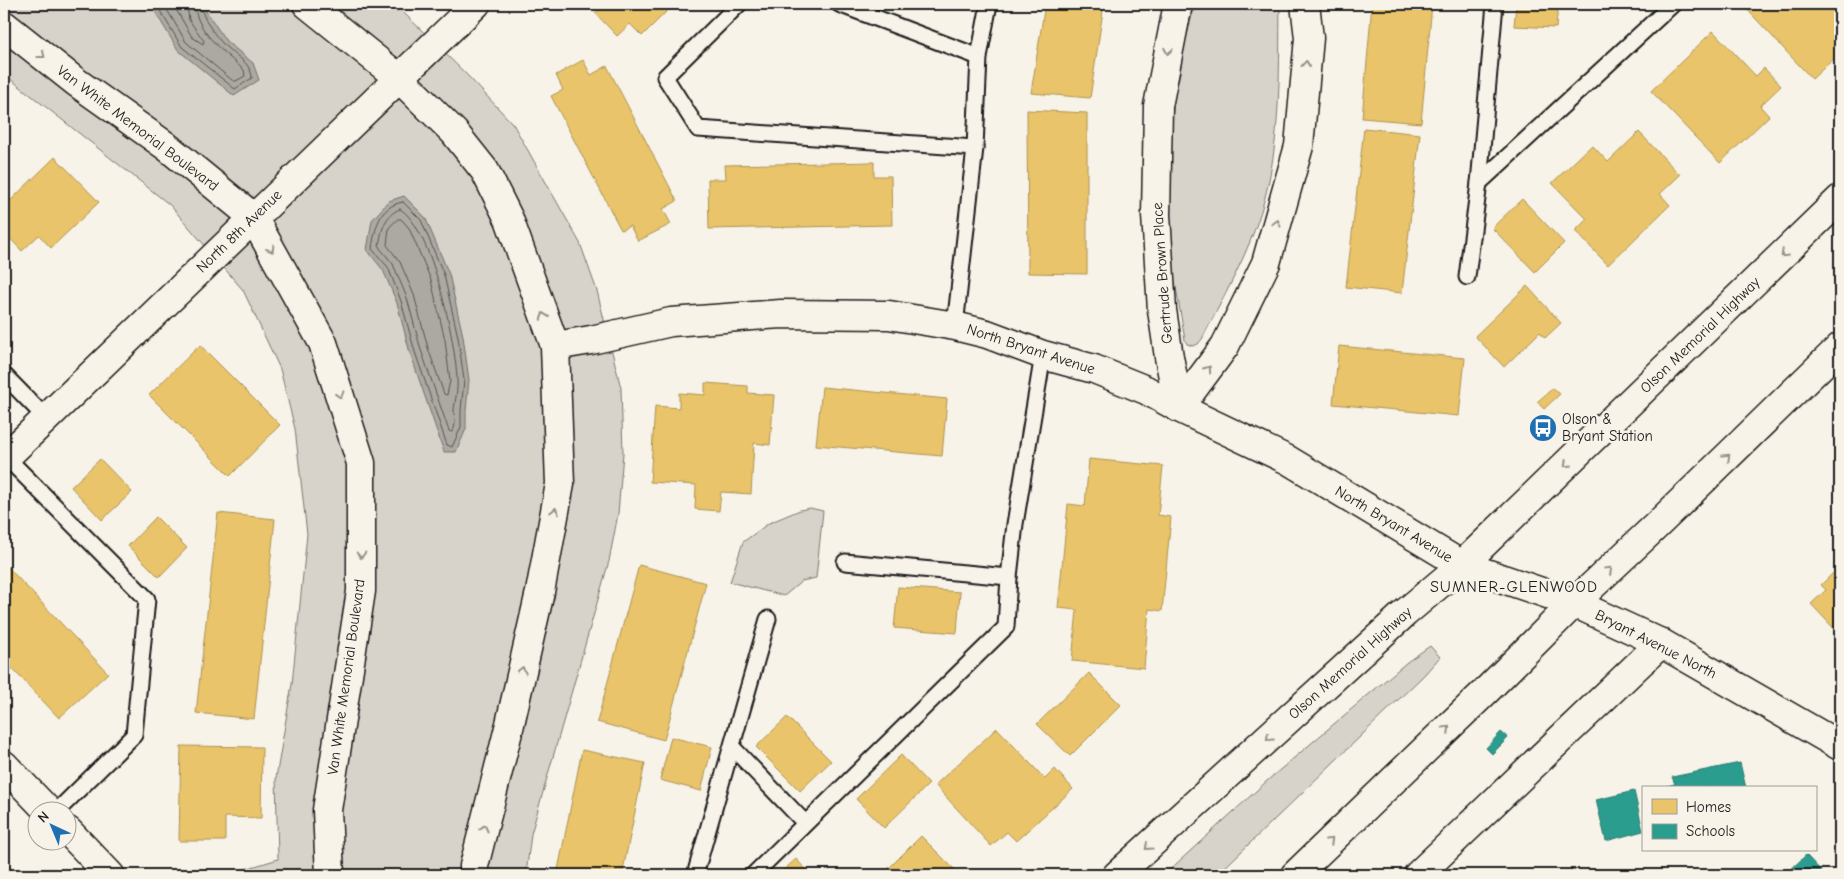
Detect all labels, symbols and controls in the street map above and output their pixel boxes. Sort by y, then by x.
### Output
one-way arrow [1163,47,1173,56]
one-way arrow [36,49,46,58]
one-way arrow [1301,60,1312,68]
street label: Van White Memorial Boulevard [54,61,222,195]
street label: North 8th Avenue [193,185,286,276]
street label: Gertrude Brown Place [1148,201,1176,344]
one-way arrow [1271,218,1282,227]
one-way arrow [264,244,274,253]
one-way arrow [1781,248,1790,257]
street label: Olson Memorial Highway [1636,273,1764,397]
one-way arrow [540,312,550,320]
street label: North Bryant Avenue [965,320,1098,378]
one-way arrow [1202,365,1211,375]
one-way arrow [334,391,344,399]
place label: Olson & Bryant Station [1562,410,1653,445]
bus stop icon: Olson & Bryant Station [1528,413,1558,443]
one-way arrow [1721,454,1730,463]
one-way arrow [1563,459,1572,468]
street label: North Bryant Avenue [1332,482,1456,566]
one-way arrow [550,506,560,515]
one-way arrow [356,551,366,559]
one-way arrow [1604,567,1613,576]
street label: Van White Memorial Boulevard [323,578,369,776]
district label: SUMNER-GLENWOOD [1430,578,1598,596]
street label: Olson Memorial Highway [1285,603,1416,723]
street label: Bryant Avenue North [1592,606,1720,682]
one-way arrow [516,665,527,674]
one-way arrow [1441,726,1450,735]
one-way arrow [1265,732,1274,741]
legend [1642,786,1816,852]
text: Homes [1686,798,1731,816]
north arrow [28,802,78,852]
text: N [34,808,53,826]
text: Schools [1686,822,1735,840]
one-way arrow [478,823,489,832]
one-way arrow [1324,838,1333,847]
one-way arrow [1145,841,1154,850]

